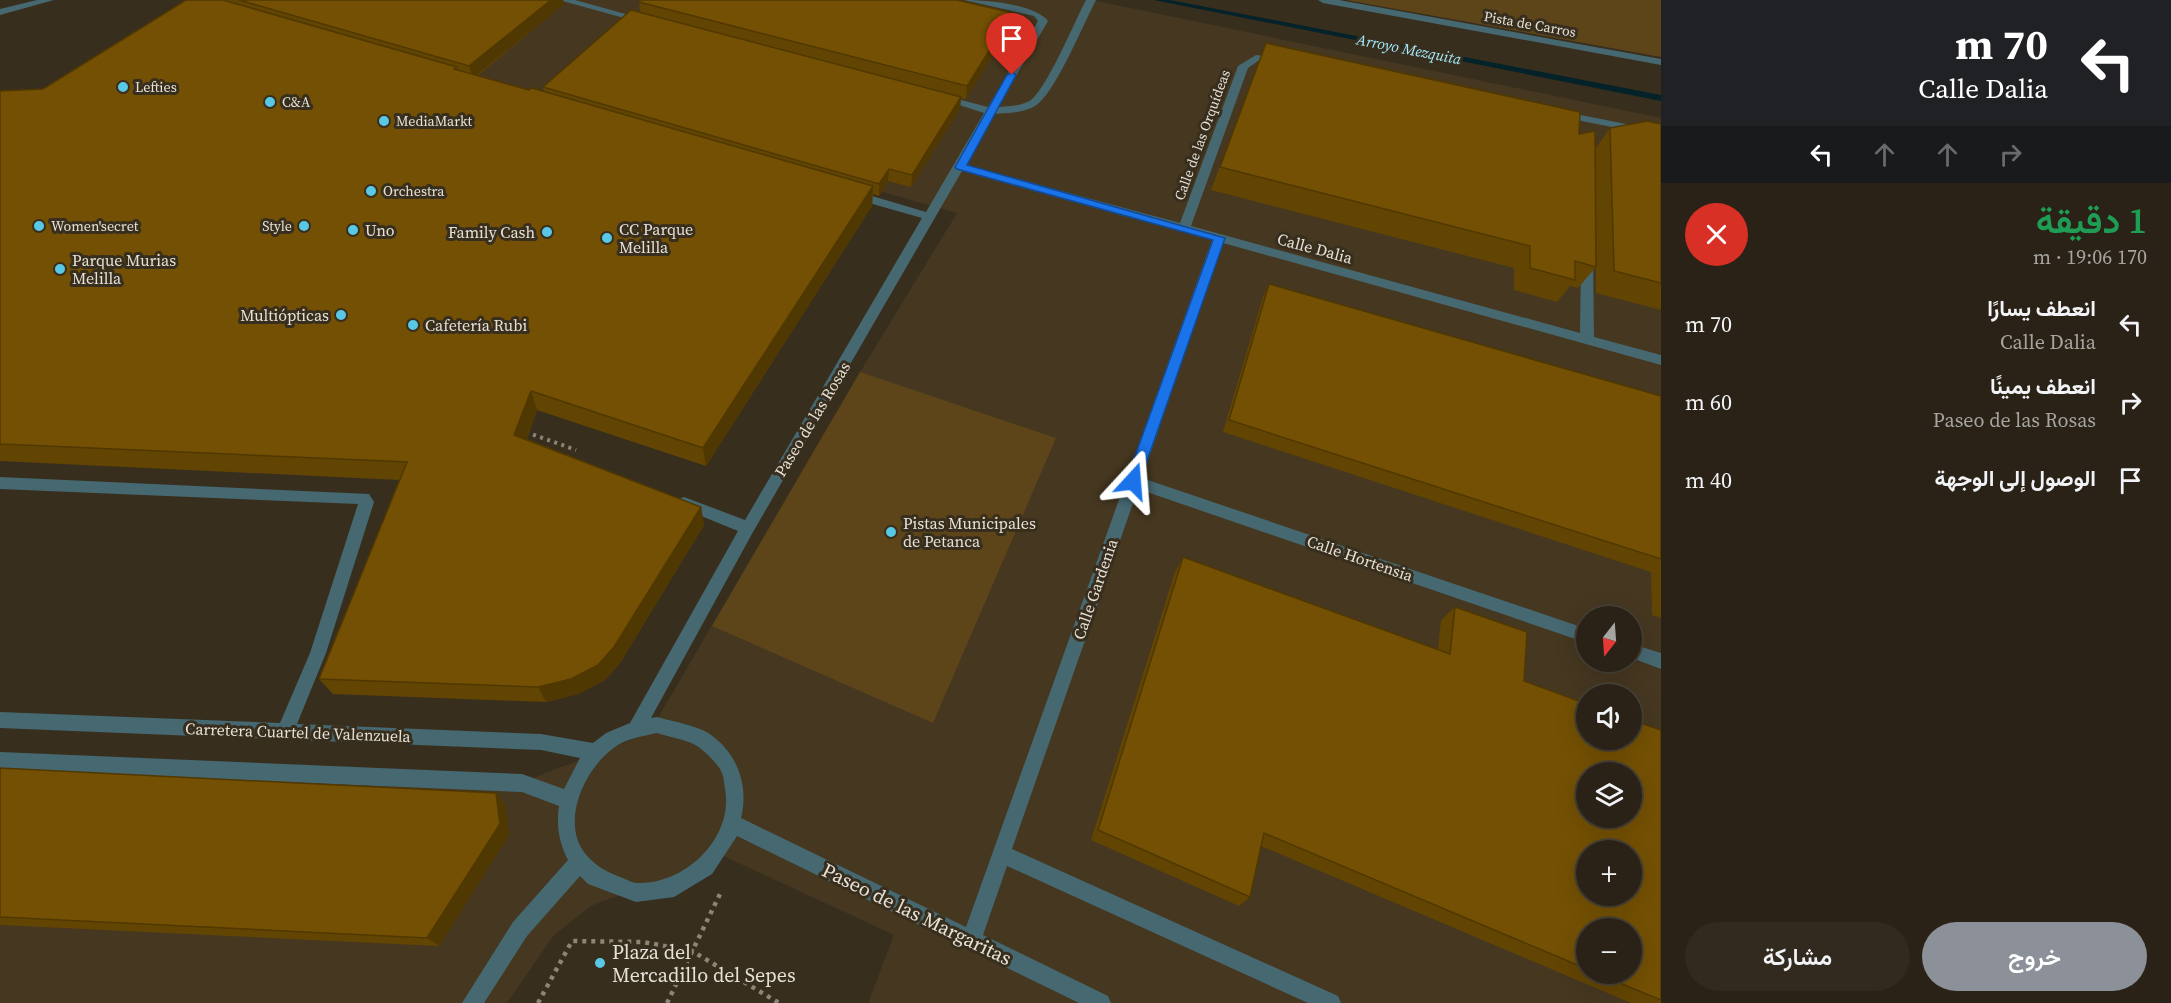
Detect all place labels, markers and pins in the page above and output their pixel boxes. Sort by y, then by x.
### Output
pin [986,13,1037,75]
place label: Lefties [135,77,177,97]
marker: Lefties [116,80,130,94]
place label: C&A [282,92,311,112]
marker: C&A [263,95,277,109]
place label: MediaMarkt [396,111,473,131]
marker: MediaMarkt [377,114,391,128]
place label: Orchestra [383,181,445,201]
marker: Orchestra [364,184,378,198]
place label: Women'secret [51,216,139,236]
place label: Style [262,216,292,236]
place label: CC Parque Melilla [619,218,693,258]
marker: Women'secret [32,219,46,233]
marker: Style [297,219,311,233]
place label: Uno [365,219,395,241]
place label: Family Cash [448,221,535,243]
marker: Uno [346,223,360,237]
marker: Family Cash [540,225,554,239]
marker: CC Parque Melilla [600,231,614,245]
place label: Parque Murias Melilla [72,249,176,289]
marker: Parque Murias Melilla [53,262,67,276]
place label: Multiópticas [240,304,329,326]
marker: Multiópticas [334,308,348,322]
place label: Cafetería Rubi [425,314,527,336]
marker: Cafetería Rubi [406,318,420,332]
place label: Pistas Municipales de Petanca [903,512,1036,552]
marker: Pistas Municipales de Petanca [884,525,898,539]
place label: Plaza del Mercadillo del Sepes [612,938,796,989]
marker: Plaza del Mercadillo del Sepes [593,956,607,970]

